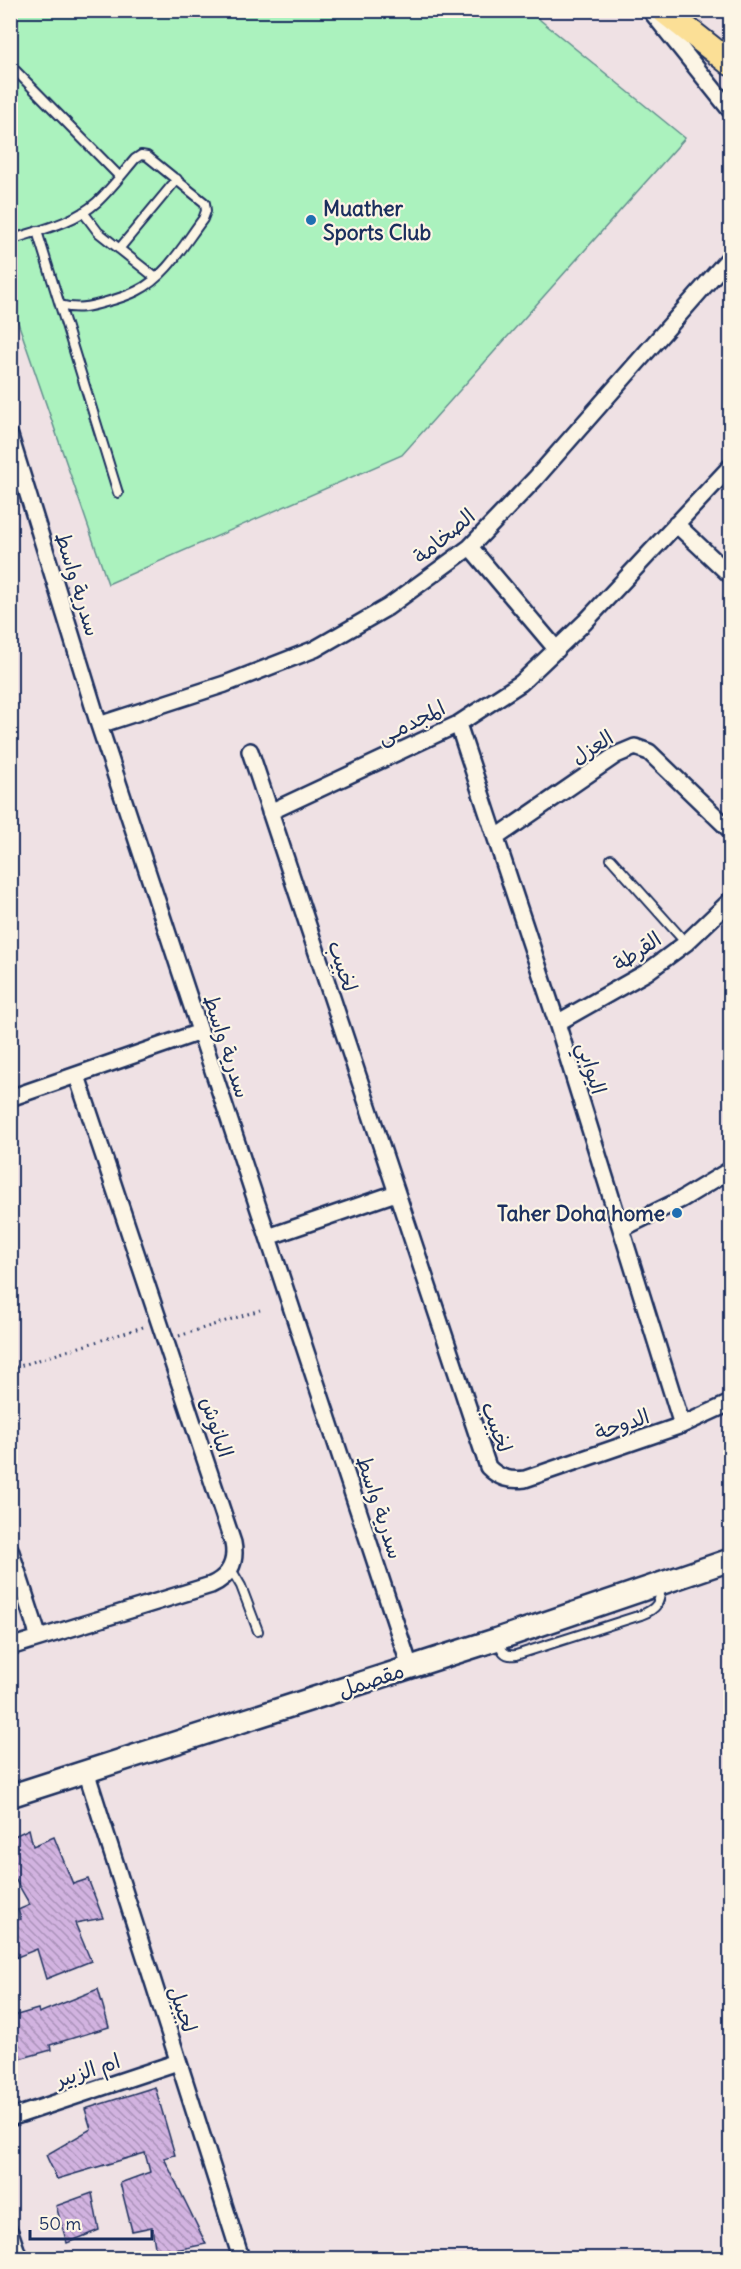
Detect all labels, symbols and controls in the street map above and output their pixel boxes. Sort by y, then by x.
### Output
place label: Muather Sports Club [323,195,431,246]
marker: Muather Sports Club [304,213,318,227]
street label: الصخامة [407,502,481,570]
street label: سدرية واسط [48,529,107,640]
street label: المجدمـى [372,694,450,751]
street label: العزل [566,724,618,770]
street label: القرطة [608,925,666,977]
street label: لخبيب [322,937,364,995]
street label: سدرية واسط [197,991,256,1102]
street label: اليوابي [566,1039,613,1099]
place label: Taher Doha home [497,1200,665,1227]
marker: Taher Doha home [670,1206,684,1220]
street label: البانوش [194,1393,239,1461]
street label: لخبيب [475,1398,519,1456]
street label: الدوحة [591,1402,653,1446]
street label: سدرية واسط [350,1452,409,1563]
street label: مقصمل [334,1657,408,1703]
street label: لجبيل [163,1982,203,2036]
street label: ام الزبير [51,2047,124,2096]
scale bar [30,2203,152,2241]
text: 50 m [39,2212,81,2235]

